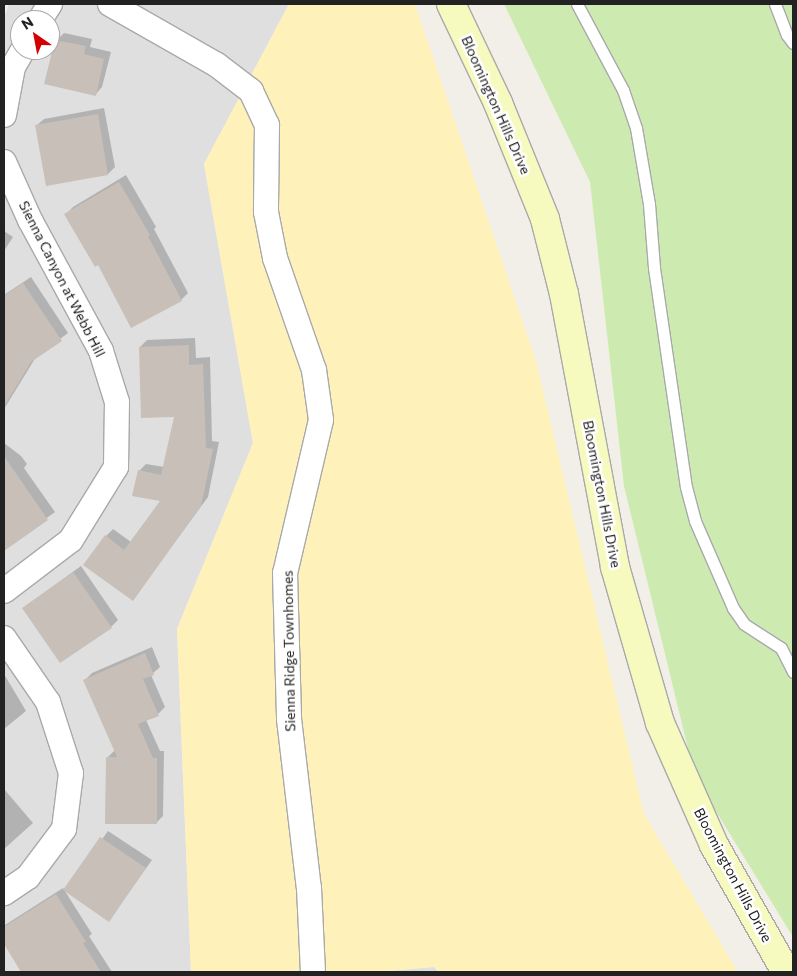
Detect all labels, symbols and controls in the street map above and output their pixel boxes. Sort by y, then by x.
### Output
north arrow [10,10,60,60]
text: N [18,13,36,33]
street label: Bloomington Hills Drive [458,33,534,177]
street label: Sienna Canyon at Webb Hill [15,198,109,360]
street label: Bloomington Hills Drive [579,419,625,569]
street label: Sienna Ridge Townhomes [279,570,299,732]
street label: Bloomington Hills Drive [690,805,776,945]

